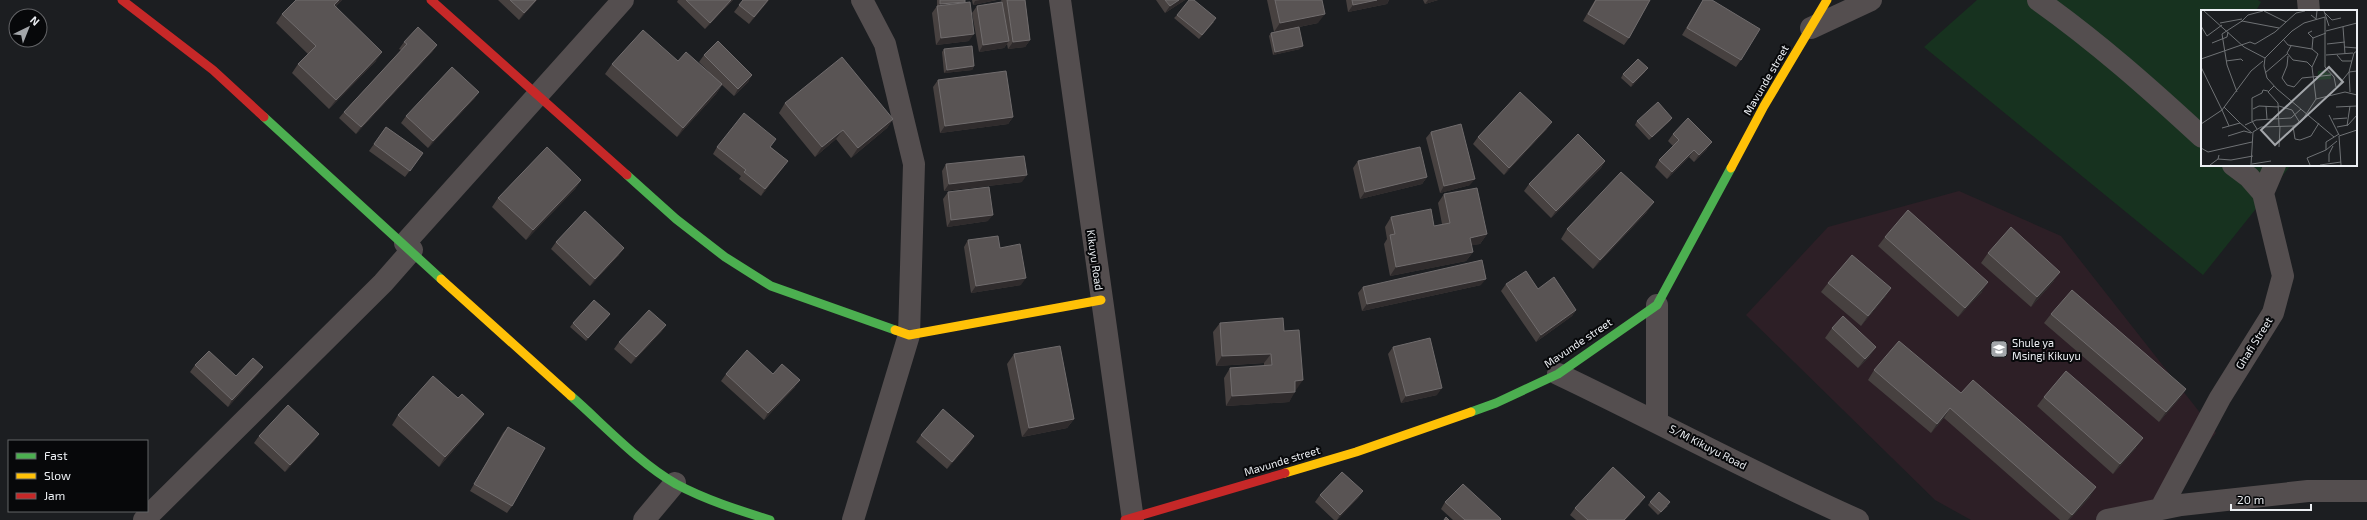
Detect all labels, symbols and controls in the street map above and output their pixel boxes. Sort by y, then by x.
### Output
north arrow [8,8,48,48]
inset map [2201,10,2357,166]
text: N [28,13,43,28]
street label: Mavunde street [1740,42,1791,117]
street label: Kikuyu Road [1085,229,1106,291]
street label: Ghafi Street [2232,314,2275,371]
street label: Mavunde street [1541,315,1614,370]
place label: Shule ya Msingi Kikuyu [2012,336,2081,362]
school or university icon: Shule ya Msingi Kikuyu [1989,339,2009,359]
street label: S/M Kikuyu Road [1667,421,1749,472]
legend [8,440,148,512]
street label: Mavunde street [1242,443,1321,478]
text: Fast [44,448,68,462]
text: Slow [44,468,71,482]
scale bar [2231,486,2311,512]
text: Jam [44,488,65,502]
text: 20 m [2237,492,2264,506]

